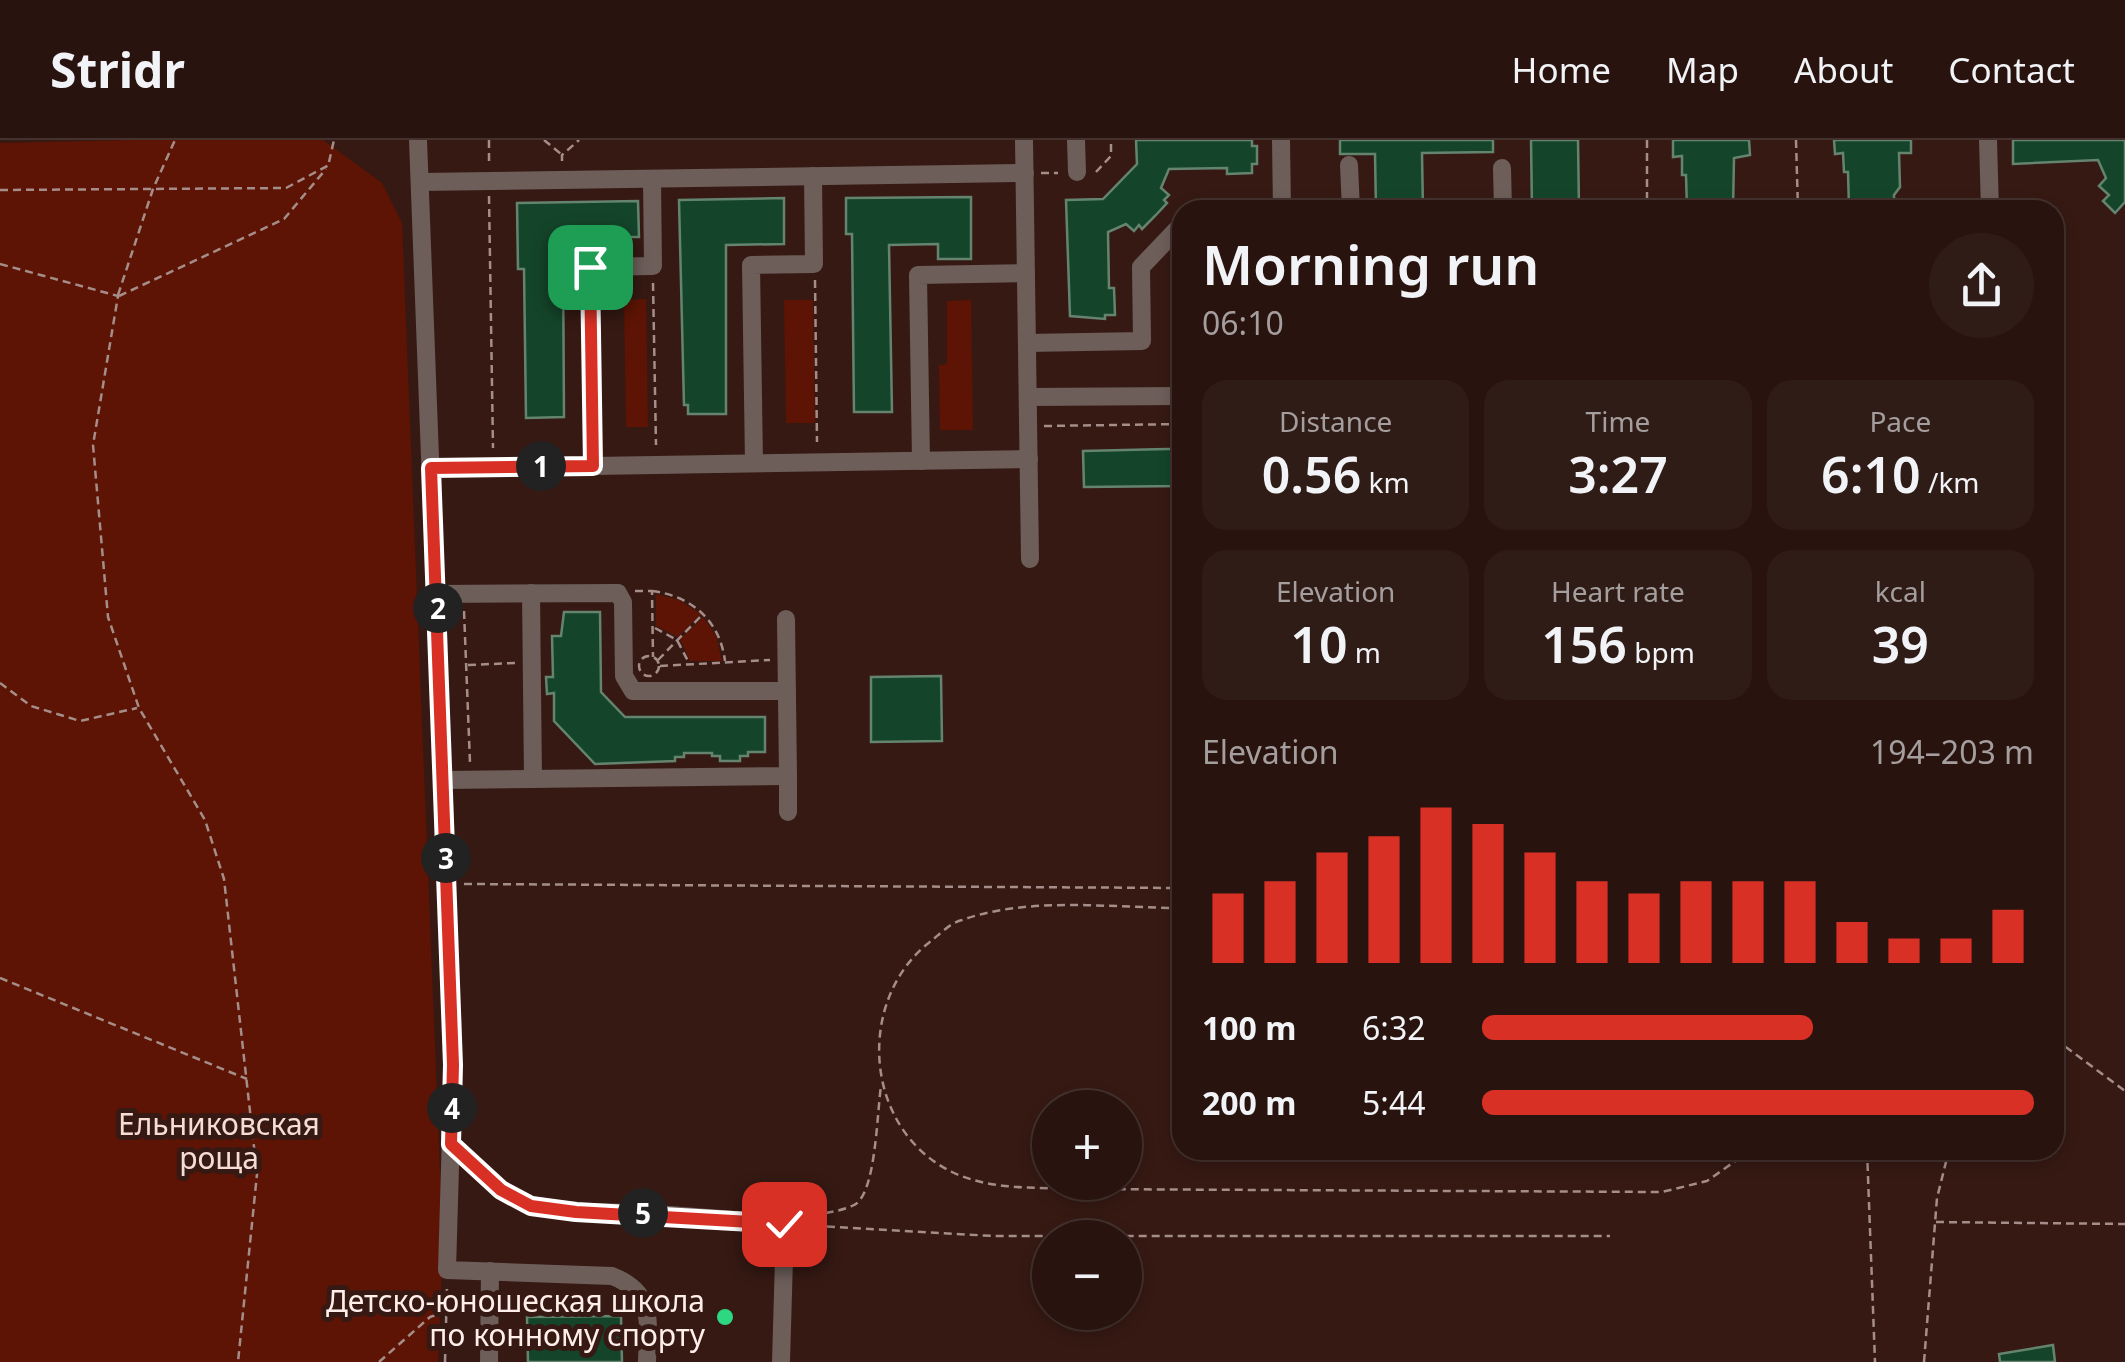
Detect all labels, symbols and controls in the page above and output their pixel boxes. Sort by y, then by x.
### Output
text: Stridr [50,37,185,102]
text: Home [1512,46,1611,93]
text: Map [1666,46,1739,93]
text: About [1794,46,1893,93]
text: Contact [1948,46,2075,93]
pin [548,225,633,310]
text: Morning run [1202,226,1539,301]
button: share [1929,233,2034,338]
icon: arrive [563,240,618,295]
text: 06:10 [1202,301,1284,344]
text: Distance [1279,402,1392,440]
text: Time [1586,402,1650,440]
text: Pace [1869,402,1931,440]
text: 0.56 [1262,440,1361,508]
text: 3:27 [1568,440,1668,508]
text: 6:10 [1821,440,1921,508]
pin: 1 [516,441,566,491]
text: 1 [533,447,549,485]
text: km [1361,463,1410,501]
text: /km [1921,463,1980,501]
text: Elevation [1276,572,1395,610]
text: Heart rate [1551,572,1685,610]
text: kcal [1875,572,1926,610]
pin: 2 [413,583,463,633]
text: 2 [430,589,446,627]
text: 10 [1290,610,1348,678]
text: 156 [1541,610,1627,678]
text: 39 [1872,610,1929,678]
text: m [1348,633,1381,671]
text: bpm [1627,633,1695,671]
text: Elevation [1202,730,1339,773]
text: 194–203 m [1870,730,2034,773]
pin: 3 [421,833,471,883]
text: 3 [438,839,454,877]
text: 100 m [1202,1006,1296,1049]
text: 6:32 [1362,1006,1426,1049]
text: 200 m [1202,1081,1296,1124]
text: 5:44 [1362,1081,1426,1124]
pin: 4 [427,1083,477,1133]
text: 4 [444,1089,460,1127]
map controls [1032,1090,1142,1330]
button: + [1032,1090,1142,1200]
park label: Ельниковская роща [118,1103,320,1178]
pin [742,1182,827,1267]
pin: 5 [618,1188,668,1238]
text: 5 [635,1194,651,1232]
icon: check [757,1197,812,1252]
button: − [1032,1220,1142,1330]
place label: Детско-юношеская школа по конному спорту [326,1280,706,1355]
marker: Детско-юношеская школа по конному спорту [714,1306,736,1328]

